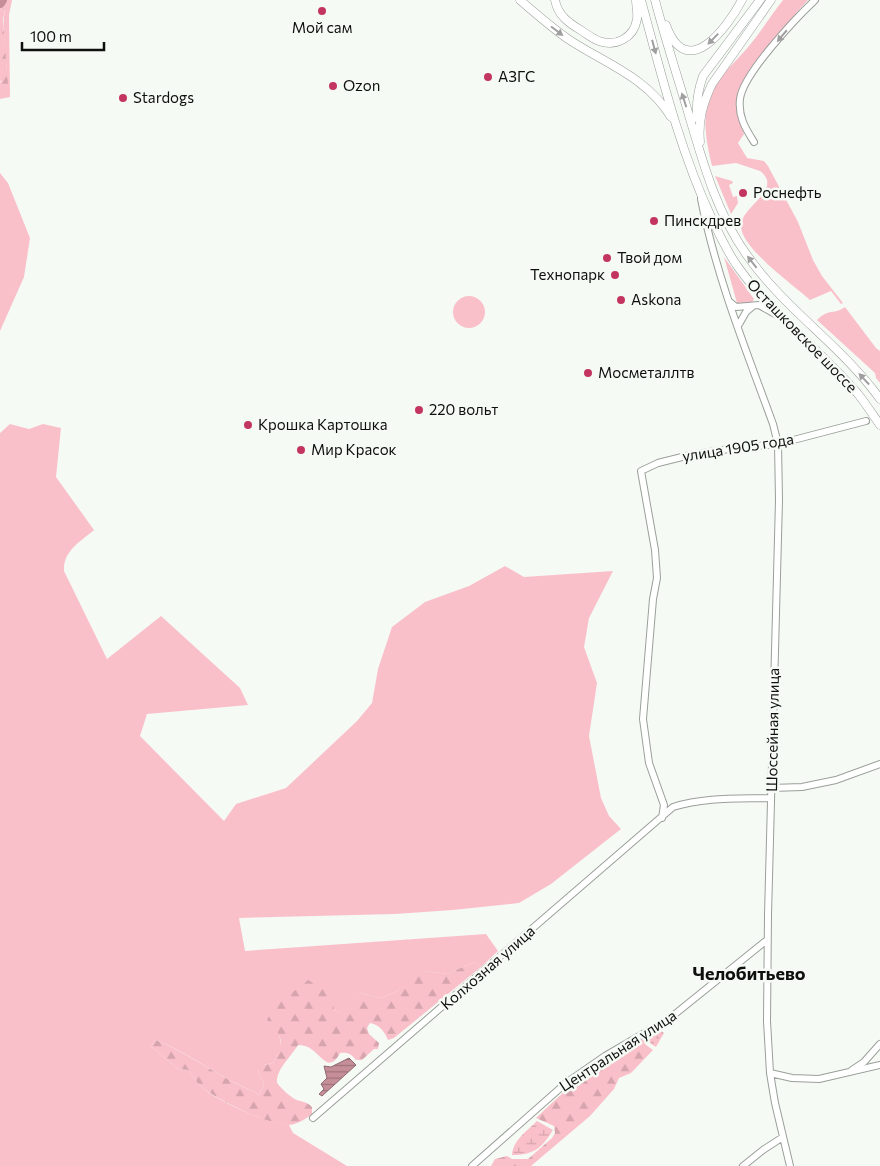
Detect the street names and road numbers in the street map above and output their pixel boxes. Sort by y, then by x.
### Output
street label: Осташковское шоссе [744,275,862,396]
street label: улица 1905 года [681,429,795,465]
street label: Шоссейная улица [762,668,782,792]
street label: Колхозная улица [437,921,538,1013]
street label: Центральная улица [556,1006,679,1095]

